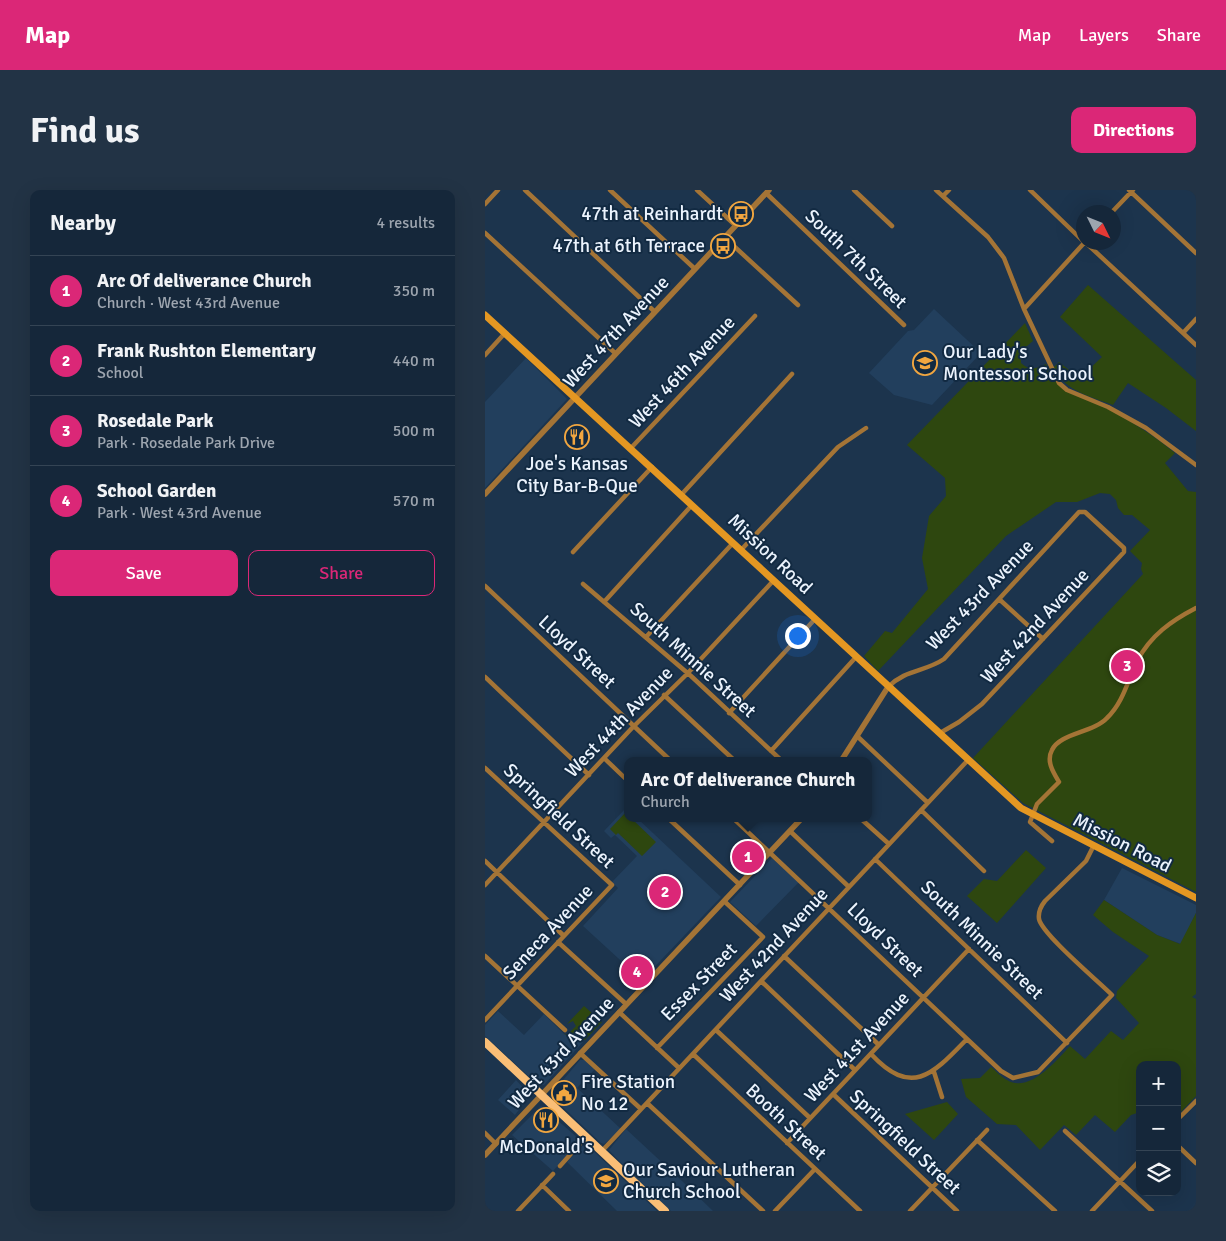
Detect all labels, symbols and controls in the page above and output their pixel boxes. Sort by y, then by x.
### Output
text: Map [25,20,70,50]
text: Map [1018,24,1051,46]
text: Layers [1079,24,1129,46]
text: Share [1157,24,1201,46]
button: Directions [1071,107,1196,153]
text: Find us [30,109,140,152]
bus stop icon: 47th at Reinhardt [728,201,754,227]
place label: 47th at Reinhardt [581,202,723,226]
street label: South 7th Street [800,204,912,314]
north arrow [1076,205,1121,250]
text: Nearby [50,210,116,236]
text: 4 results [376,213,435,233]
bus stop icon: 47th at 6th Terrace [710,233,736,259]
place label: 47th at 6th Terrace [553,234,705,258]
text: Arc Of deliverance Church [97,269,312,293]
street label: West 47th Avenue [558,271,674,393]
text: 1 [62,281,70,301]
text: 350 m [393,281,435,301]
text: Church · West 43rd Avenue [97,293,280,313]
street label: West 46th Avenue [624,311,740,433]
text: Frank Rushton Elementary [97,339,316,363]
place label: Our Lady's Montessori School [943,340,1093,386]
school or university icon: Our Lady's Montessori School [912,350,938,376]
text: 2 [62,351,70,371]
text: 440 m [393,351,435,371]
text: School [97,363,143,383]
text: Rosedale Park [97,409,214,433]
text: 3 [62,421,70,441]
text: 500 m [393,421,435,441]
restaurant icon: Joe's Kansas City Bar-B-Que [564,424,590,450]
text: Park · Rosedale Park Drive [97,433,275,453]
place label: Joe's Kansas City Bar-B-Que [516,452,638,498]
text: School Garden [97,479,216,503]
text: 4 [62,491,70,511]
text: 570 m [393,491,435,511]
text: Park · West 43rd Avenue [97,503,262,523]
street label: Mission Road [723,509,817,599]
street label: West 43rd Avenue [921,534,1039,656]
button: Save [50,550,238,596]
button: Share [248,550,435,596]
street label: West 42nd Avenue [976,563,1094,689]
street label: South Minnie Street [625,597,761,723]
street label: Lloyd Street [533,610,621,694]
your location [785,623,811,649]
pin: 3 [1111,647,1143,685]
street label: West 44th Avenue [560,661,678,783]
popup [624,757,872,822]
street label: Springfield Street [498,758,620,874]
text: Arc Of deliverance Church [641,768,855,792]
text: Church [641,792,690,812]
street label: Mission Road [1069,808,1175,878]
pin: 1 [732,838,764,876]
pin: 2 [649,873,681,911]
street label: South Minnie Street [916,875,1049,1005]
street label: Seneca Avenue [498,879,598,985]
street label: West 42nd Avenue [715,882,833,1008]
street label: Lloyd Street [842,898,929,983]
street label: Essex Street [656,938,742,1026]
pin: 4 [621,953,653,991]
street label: West 41st Avenue [799,986,915,1108]
street label: West 43rd Avenue [503,992,619,1114]
map controls [1136,1061,1181,1196]
button: + [1136,1061,1181,1106]
place label: Fire Station No 12 [581,1070,675,1116]
street label: Booth Street [741,1079,832,1166]
public building icon: Fire Station No 12 [551,1080,577,1106]
street label: Springfield Street [844,1084,966,1200]
button: − [1136,1106,1181,1151]
restaurant icon: McDonald's [533,1107,559,1133]
place label: McDonald's [499,1135,593,1159]
button: layers [1136,1151,1181,1196]
place label: Our Saviour Lutheran Church School [623,1158,795,1204]
school or university icon: Our Saviour Lutheran Church School [593,1168,619,1194]

